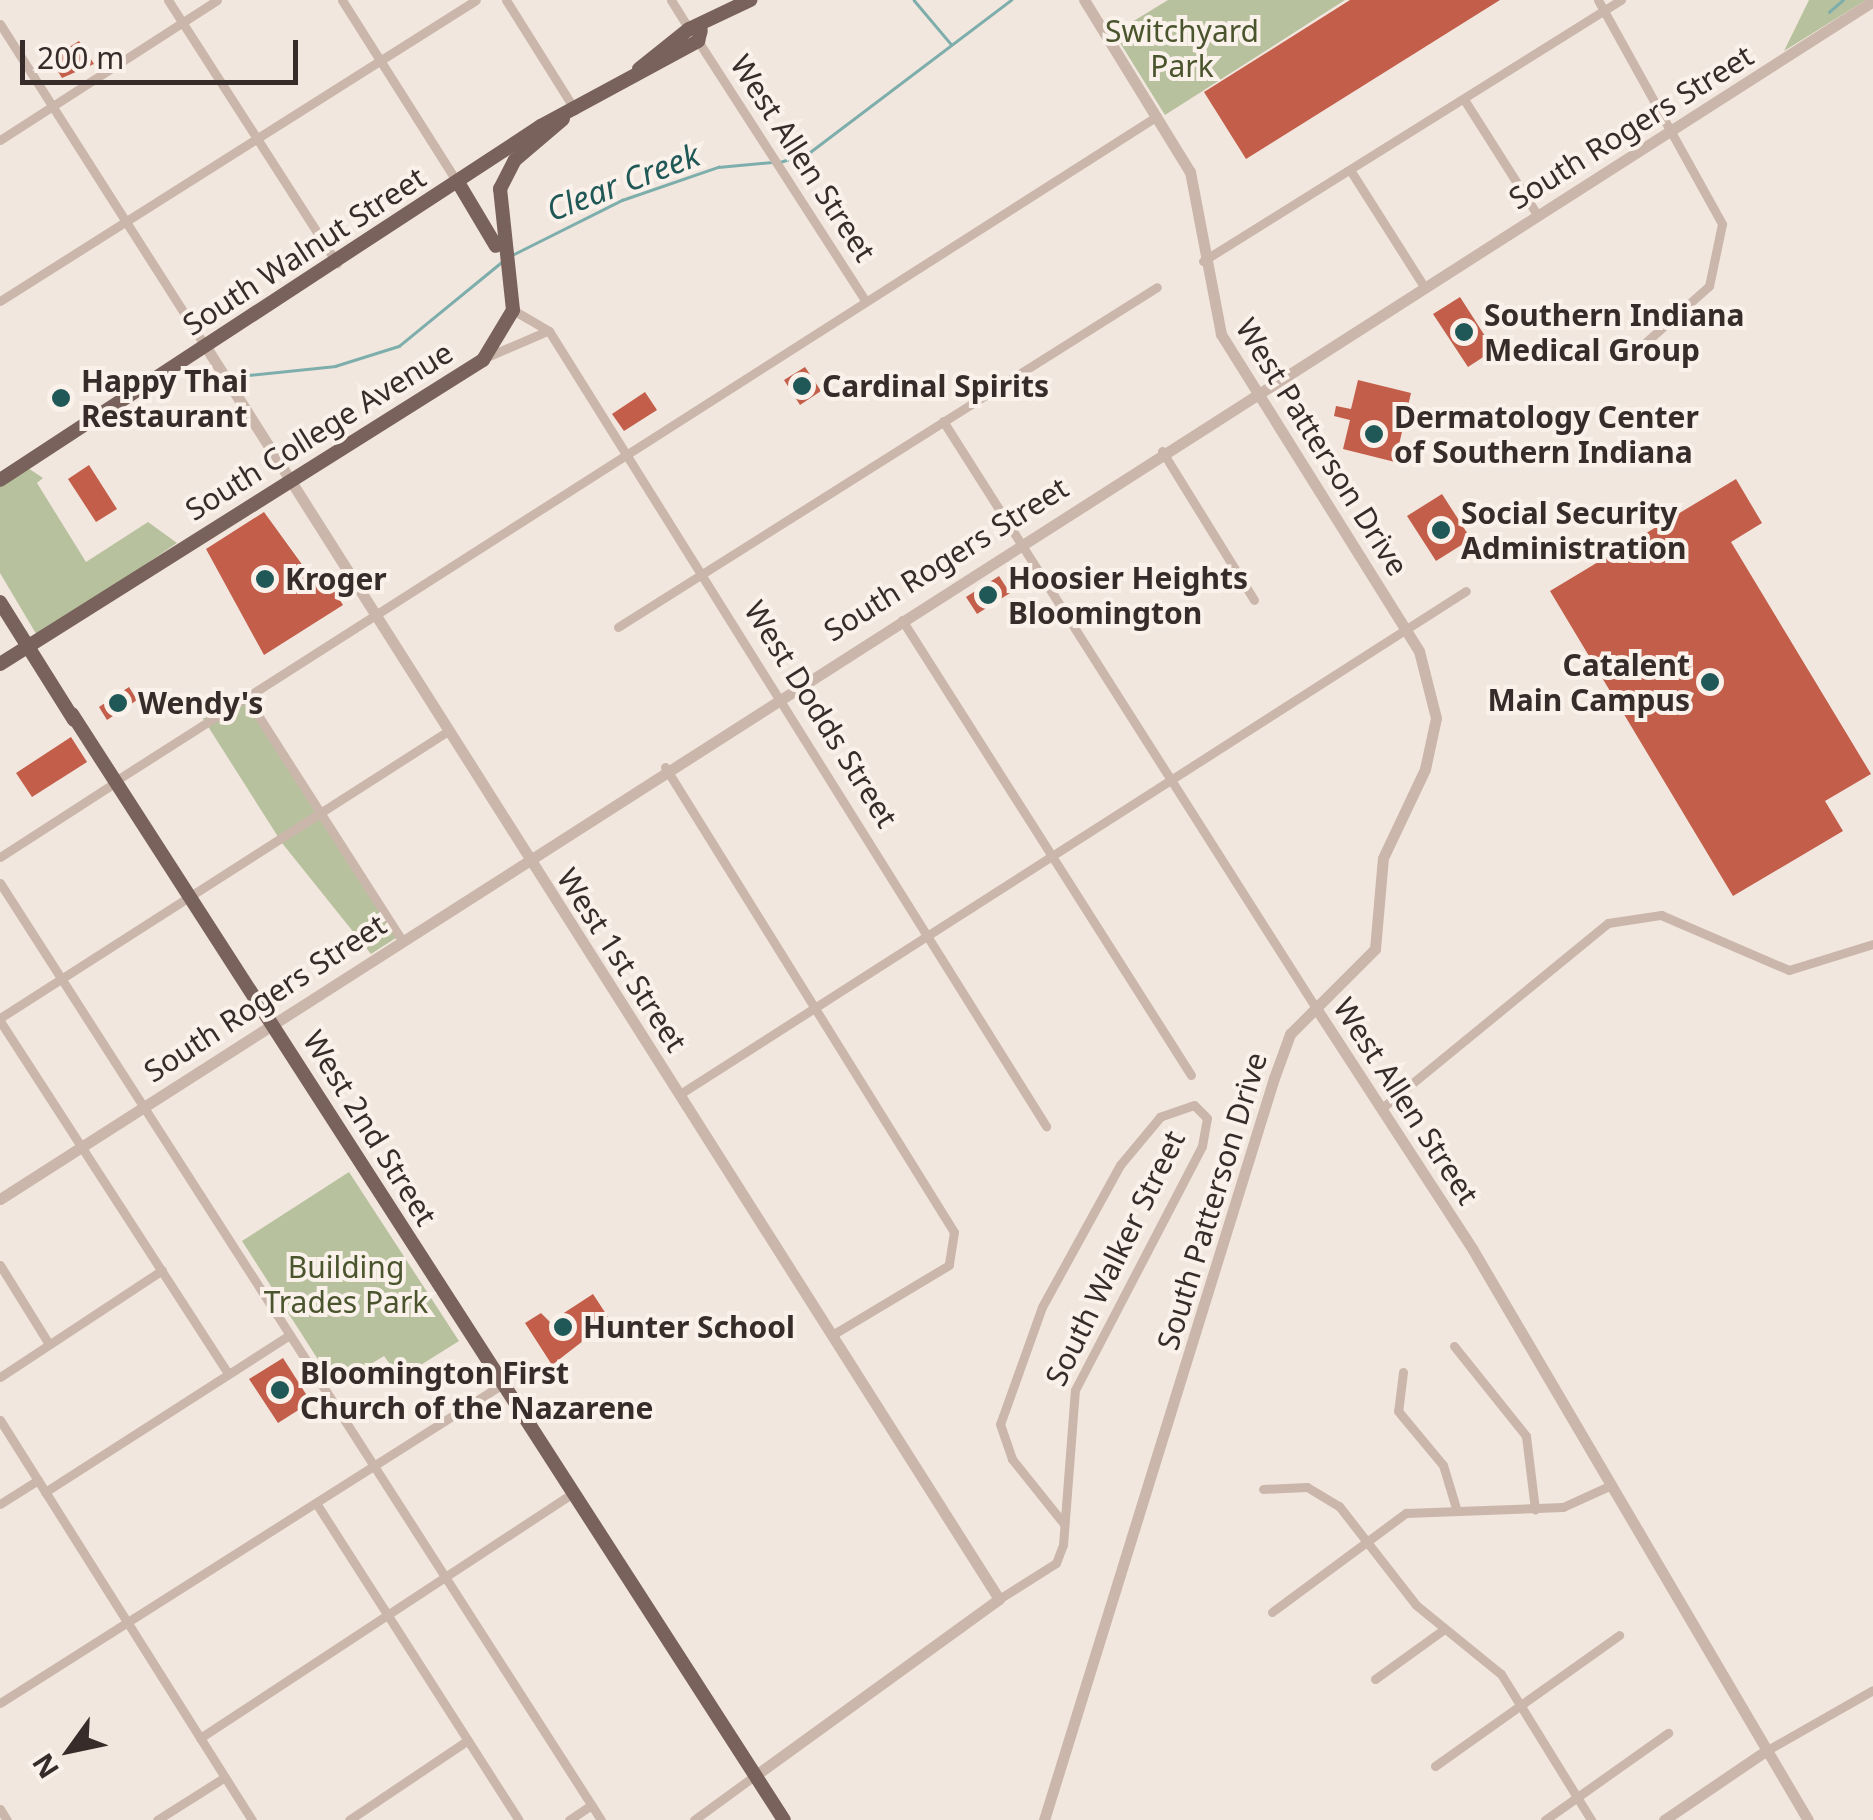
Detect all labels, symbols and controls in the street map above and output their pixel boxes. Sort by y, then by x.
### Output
park label: Switchyard Park [1105,13,1259,84]
scale bar [25,20,302,82]
text: 200 m [37,37,124,78]
street label: South Rogers Street [1502,37,1760,217]
street label: West Allen Street [723,48,883,268]
water label: Clear Creek [541,135,705,229]
street label: South Walnut Street [176,159,432,343]
place label: Southern Indiana Medical Group [1484,297,1744,368]
street label: West Patterson Drive [1228,312,1416,582]
marker: Southern Indiana Medical Group [1453,321,1475,343]
street label: South College Avenue [179,334,459,528]
place label: Happy Thai Restaurant [81,363,248,434]
place label: Cardinal Spirits [822,368,1049,404]
marker: Cardinal Spirits [791,375,813,397]
marker: Happy Thai Restaurant [50,387,72,409]
place label: Dermatology Center of Southern Indiana [1394,399,1699,470]
marker: Dermatology Center of Southern Indiana [1363,423,1385,445]
street label: South Rogers Street [817,469,1075,649]
place label: Social Security Administration [1461,495,1687,566]
marker: Social Security Administration [1430,519,1452,541]
place label: Hoosier Heights Bloomington [1008,560,1248,630]
place label: Kroger [285,561,387,597]
marker: Kroger [254,568,276,590]
marker: Hoosier Heights Bloomington [977,584,999,606]
street label: West Dodds Street [737,594,905,834]
place label: Catalent Main Campus [1487,647,1690,718]
marker: Catalent Main Campus [1699,671,1721,693]
place label: Wendy's [138,685,263,721]
marker: Wendy's [107,692,129,714]
street label: West 1st Street [549,862,695,1058]
street label: South Rogers Street [137,906,393,1090]
street label: West Allen Street [1326,991,1486,1211]
street label: West 2nd Street [296,1024,444,1232]
street label: South Patterson Drive [1150,1048,1274,1354]
street label: South Walker Street [1038,1125,1192,1391]
park label: Building Trades Park [264,1249,428,1320]
place label: Hunter School [583,1309,795,1345]
marker: Hunter School [552,1316,574,1338]
place label: Bloomington First Church of the Nazarene [300,1355,653,1426]
marker: Bloomington First Church of the Nazarene [269,1379,291,1401]
north arrow [20,1700,120,1800]
text: N [23,1746,67,1786]

